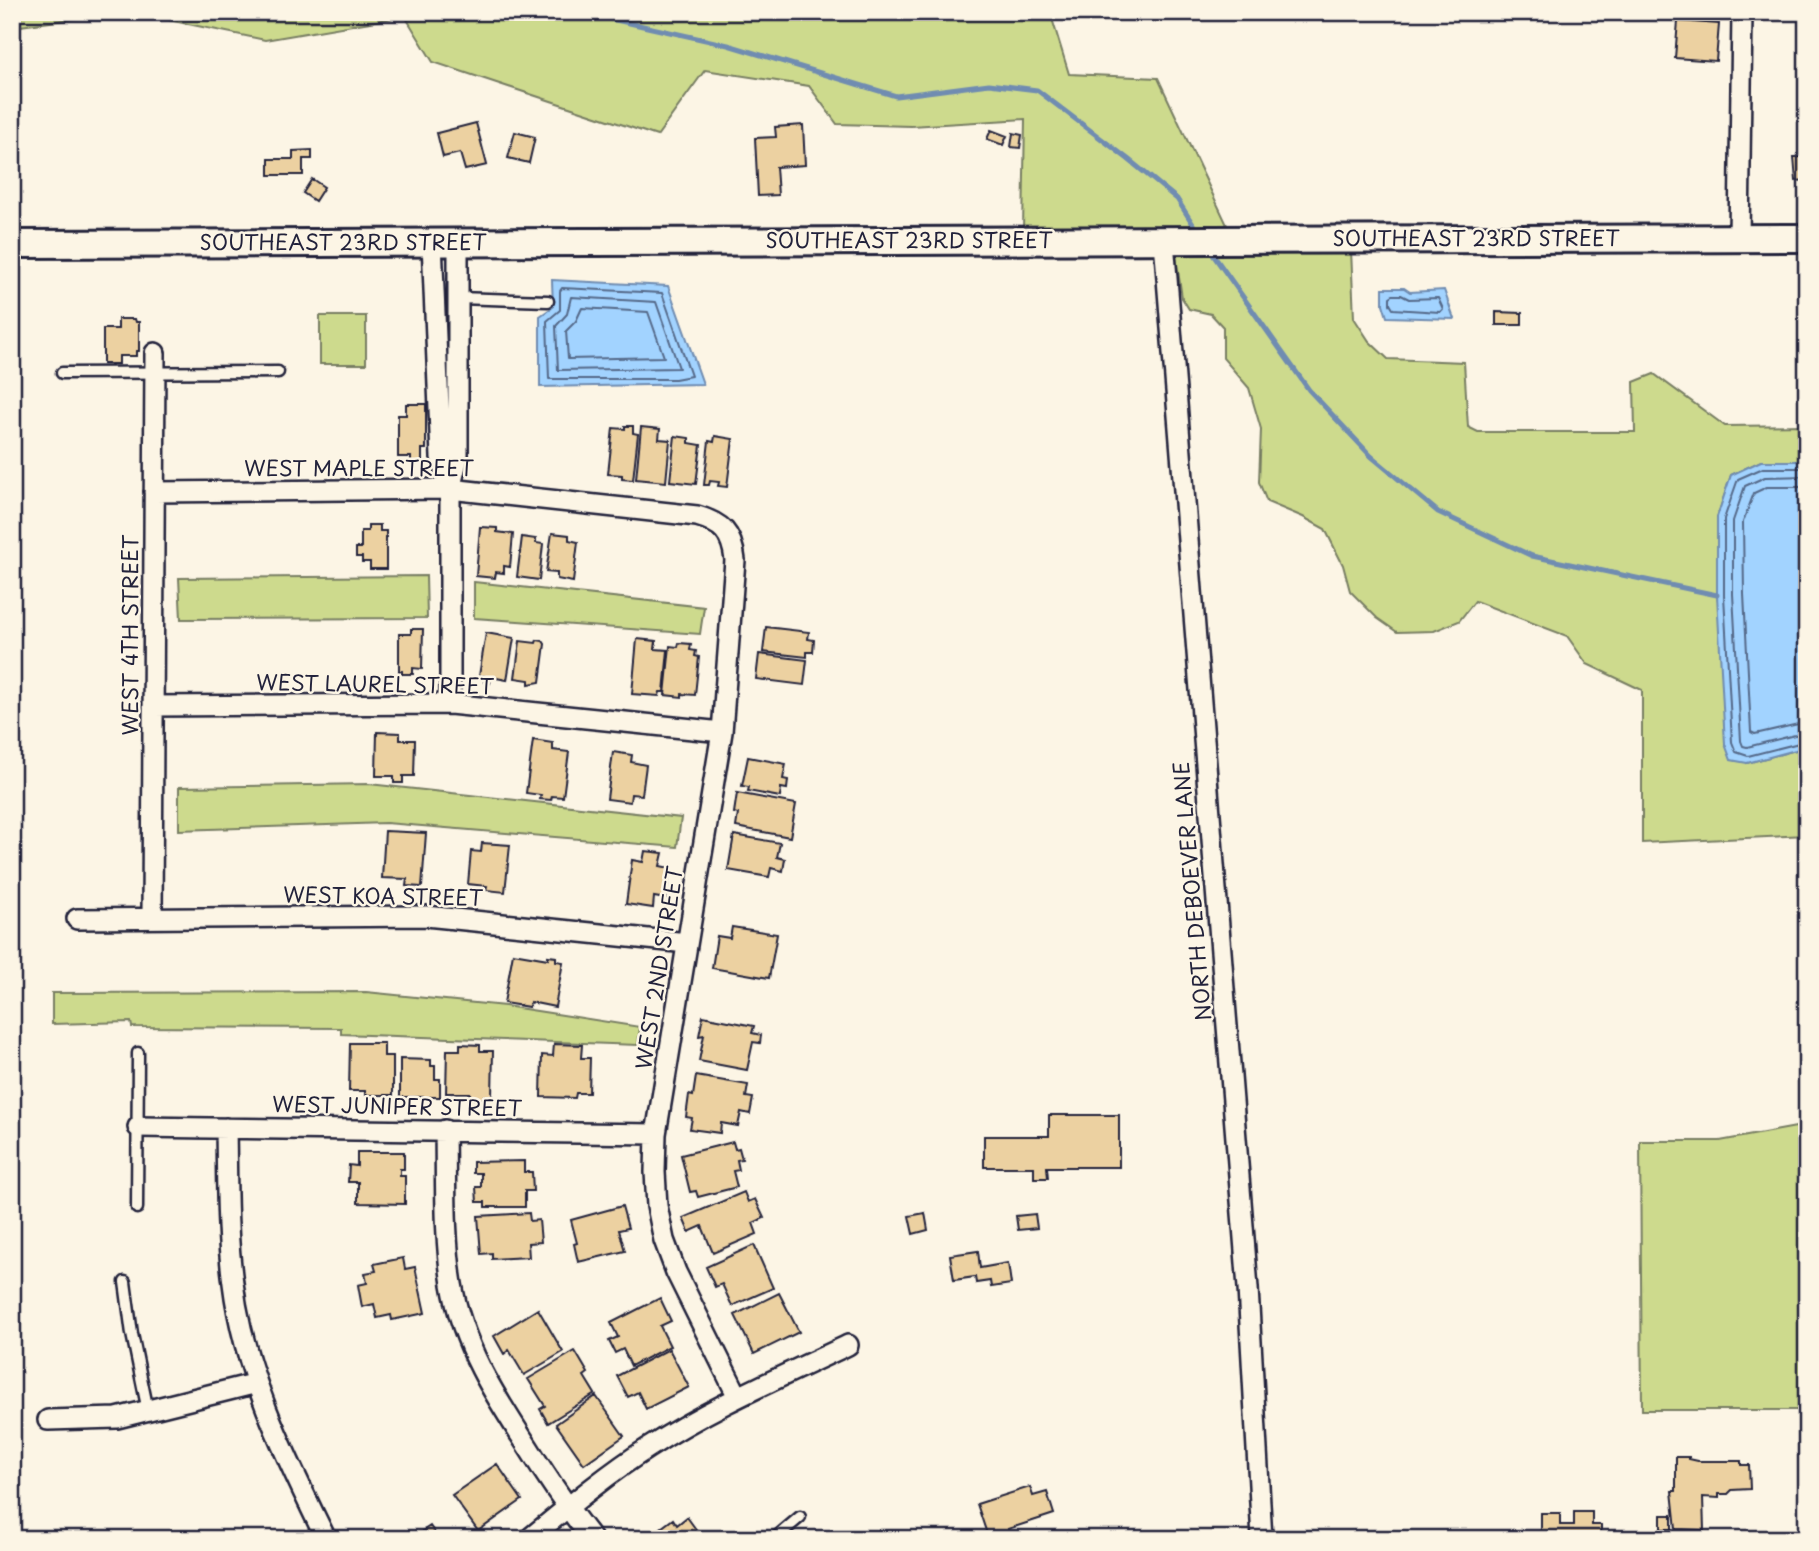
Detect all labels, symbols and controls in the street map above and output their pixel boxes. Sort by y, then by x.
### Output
street label: SOUTHEAST 23RD STREET [1332,221,1620,253]
street label: SOUTHEAST 23RD STREET [765,223,1053,255]
street label: SOUTHEAST 23RD STREET [199,225,487,257]
street label: WEST MAPLE STREET [244,451,475,483]
street label: WEST 4TH STREET [113,534,145,735]
street label: WEST LAUREL STREET [256,665,495,701]
street label: NORTH DEBOEVER LANE [1164,760,1218,1022]
street label: WEST 2ND STREET [626,863,690,1071]
street label: WEST KOA STREET [283,877,484,913]
street label: WEST JUNIPER STREET [272,1087,523,1123]

